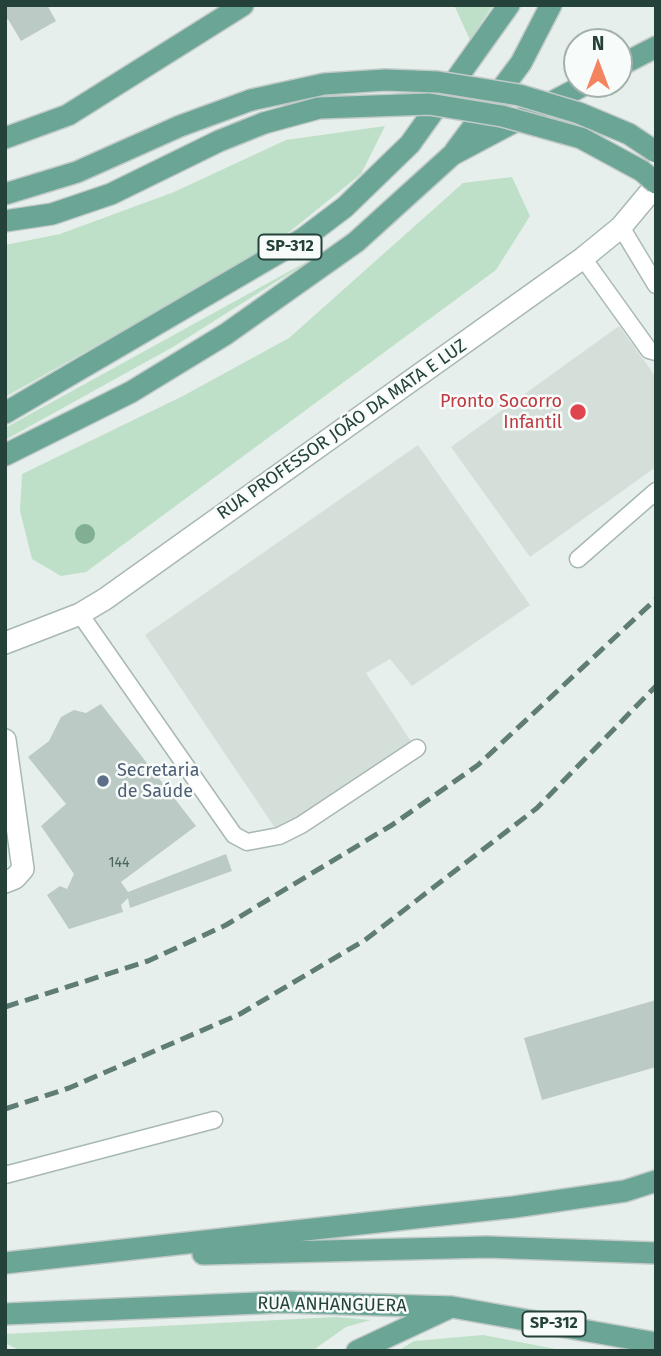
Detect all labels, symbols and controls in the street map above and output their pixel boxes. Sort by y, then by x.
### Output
north arrow [563,28,633,98]
text: N [592,32,604,55]
road number: SP-312 [258,234,322,260]
street label: RUA PROFESSOR JOÃO DA MATA E LUZ [213,335,471,525]
place label: Pronto Socorro Infantil [440,391,562,434]
marker: Pronto Socorro Infantil [568,402,588,422]
place label: Secretaria de Saúde [117,760,199,802]
marker: Secretaria de Saúde [95,773,111,789]
house number: 144 [109,855,129,871]
street label: RUA ANHANGUERA [257,1293,407,1317]
road number: SP-312 [522,1312,586,1336]

